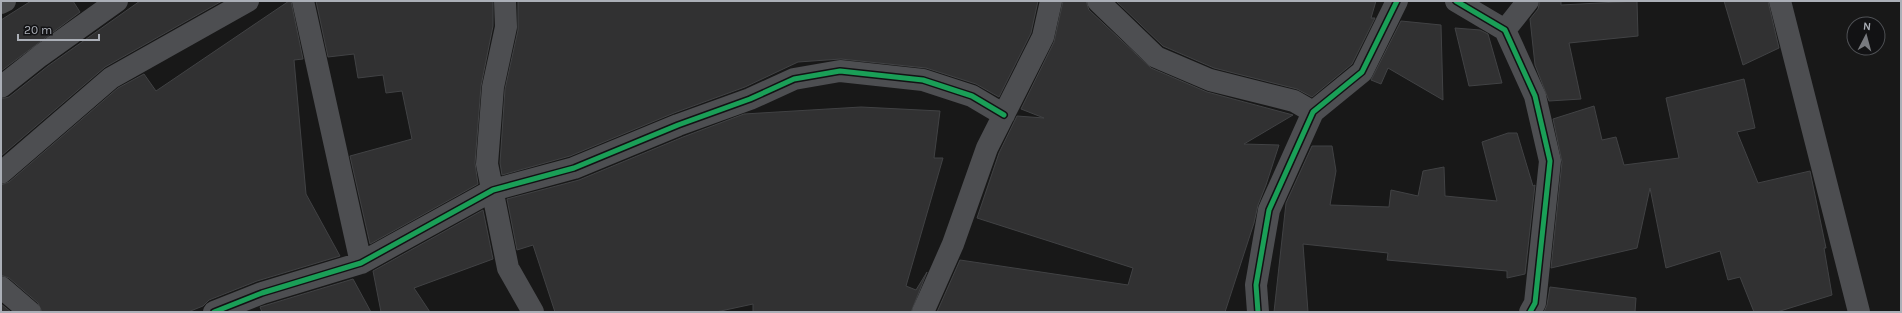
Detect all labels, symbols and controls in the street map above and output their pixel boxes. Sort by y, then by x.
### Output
scale bar [18,16,99,42]
north arrow [1846,16,1886,56]
text: N [1862,20,1872,33]
text: 20 m [24,23,52,37]

